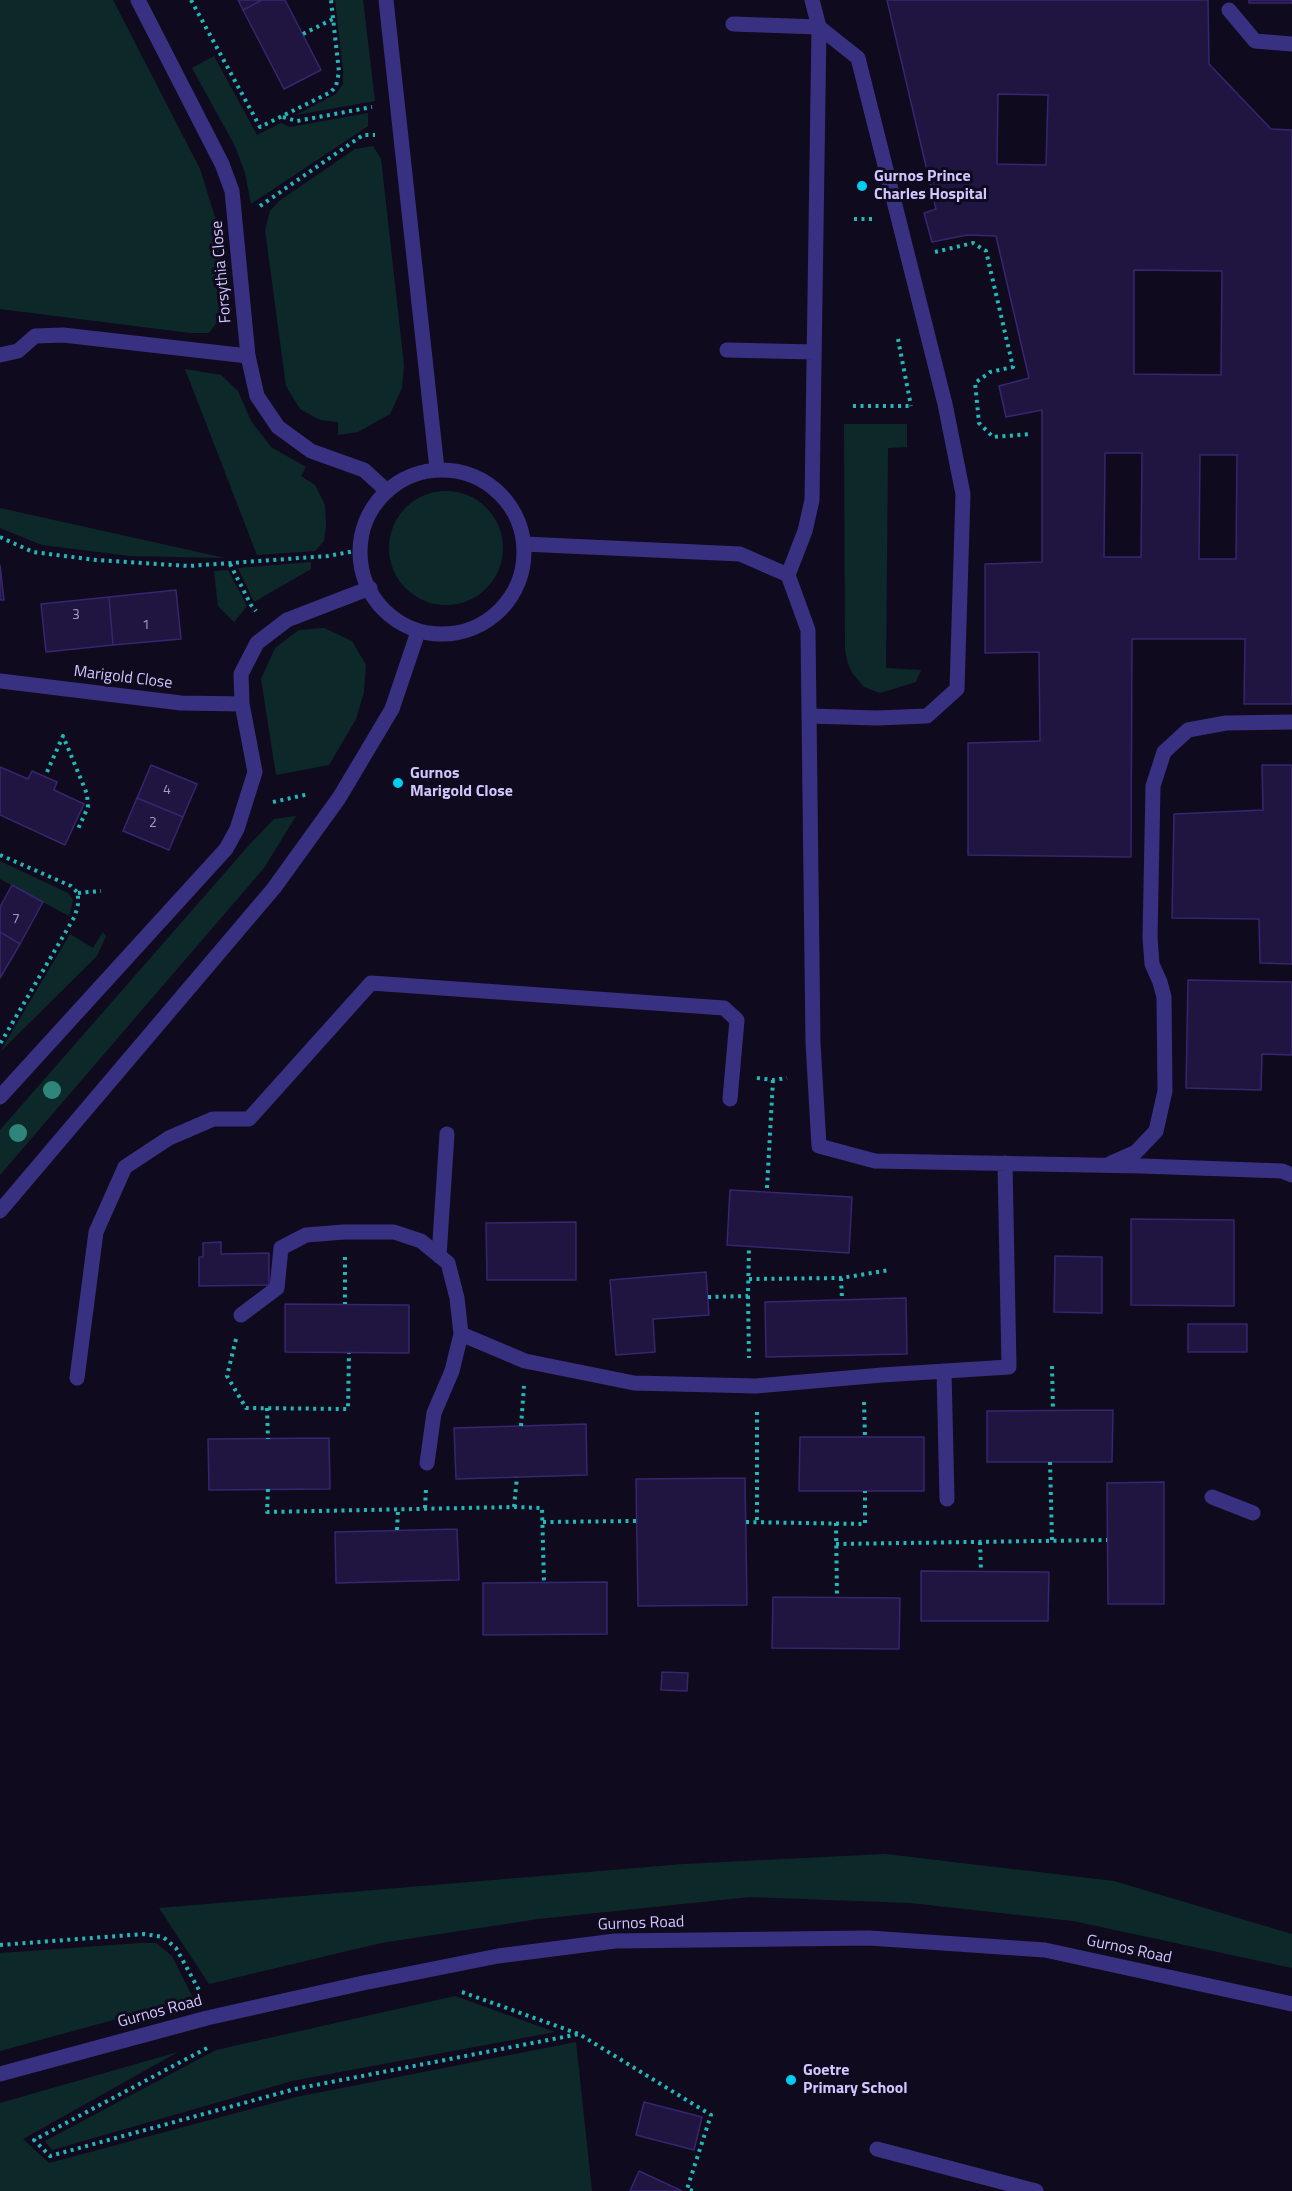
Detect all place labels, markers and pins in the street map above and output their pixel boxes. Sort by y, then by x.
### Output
place label: Gurnos Prince Charles Hospital [874,167,987,205]
marker: Gurnos Prince Charles Hospital [855,179,869,193]
place label: Gurnos Marigold Close [410,764,513,802]
marker: Gurnos Marigold Close [391,776,405,790]
place label: Goetre Primary School [803,2061,908,2099]
marker: Goetre Primary School [784,2073,798,2087]

